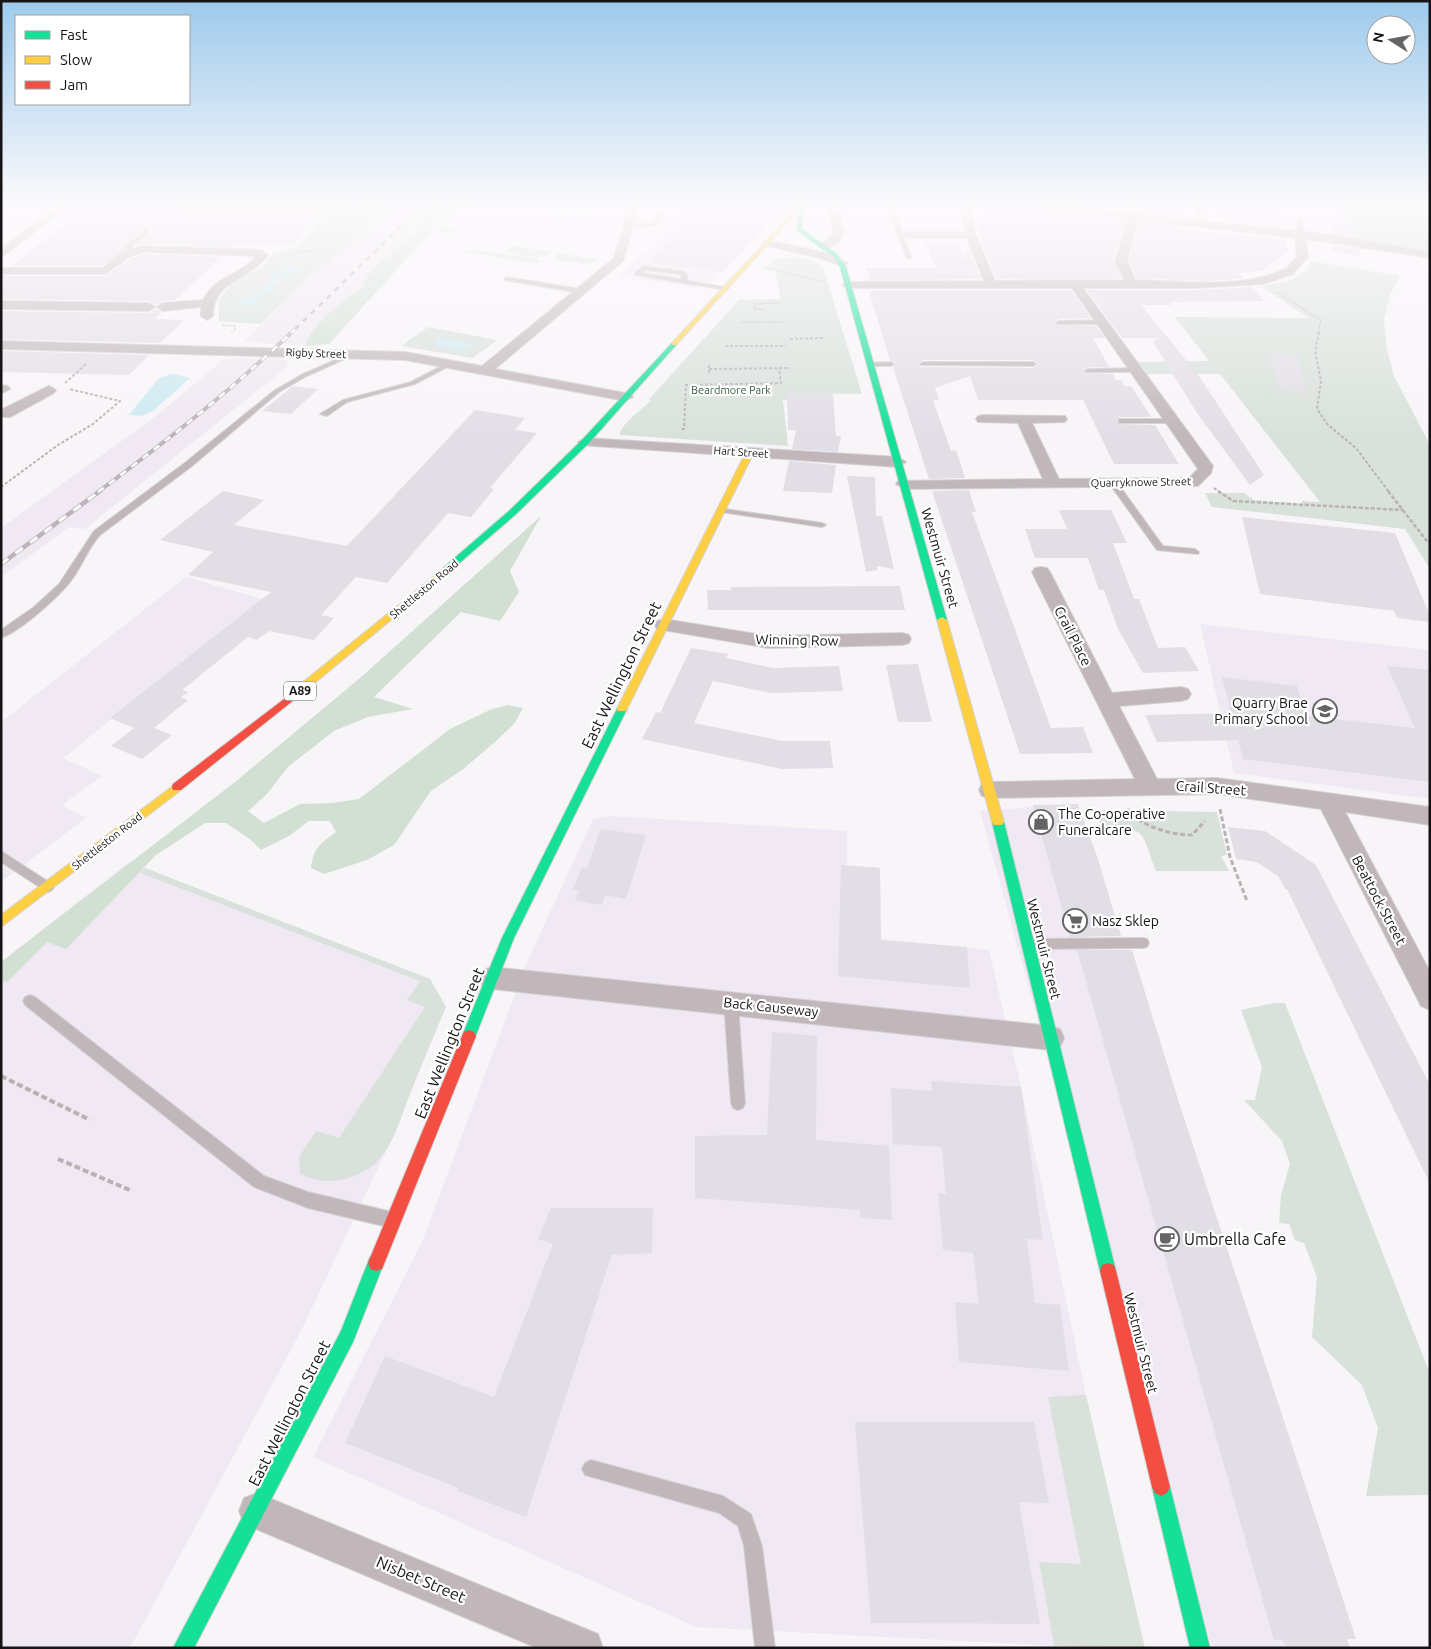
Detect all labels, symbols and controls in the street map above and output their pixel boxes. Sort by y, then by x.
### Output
legend [15,15,190,105]
north arrow [1366,15,1416,65]
text: Fast [60,26,88,43]
text: N [1369,31,1387,44]
text: Slow [60,51,93,68]
text: Jam [60,76,88,93]
street label: Rigby Street [285,346,347,360]
park label: Beardmore Park [691,384,771,396]
street label: Hart Street [713,444,770,460]
street label: Quarryknowe Street [1091,475,1192,489]
street label: Westmuir Street [918,506,962,610]
street label: Shettleston Road [387,557,461,621]
street label: East Wellington Street [578,598,665,751]
street label: Crail Place [1051,603,1095,669]
street label: Winning Row [755,631,839,649]
road number: A89 [284,681,316,700]
place label: Quarry Brae Primary School [1214,695,1308,727]
school or university icon: Quarry Brae Primary School [1312,698,1338,724]
street label: Crail Street [1175,778,1247,798]
place label: The Co-operative Funeralcare [1058,806,1166,838]
shop icon: The Co-operative Funeralcare [1028,809,1054,835]
street label: Shettleston Road [70,810,144,872]
street label: Beattock Street [1349,853,1410,948]
street label: Westmuir Street [1024,897,1064,1001]
supermarket icon: Nasz Sklep [1062,908,1088,934]
place label: Nasz Sklep [1092,913,1159,929]
street label: East Wellington Street [410,964,488,1121]
street label: Back Causeway [723,994,819,1020]
cafe icon: Umbrella Cafe [1154,1226,1180,1252]
place label: Umbrella Cafe [1184,1230,1286,1248]
street label: Westmuir Street [1121,1291,1161,1395]
street label: East Wellington Street [244,1336,334,1489]
street label: Nisbet Street [374,1552,469,1606]

